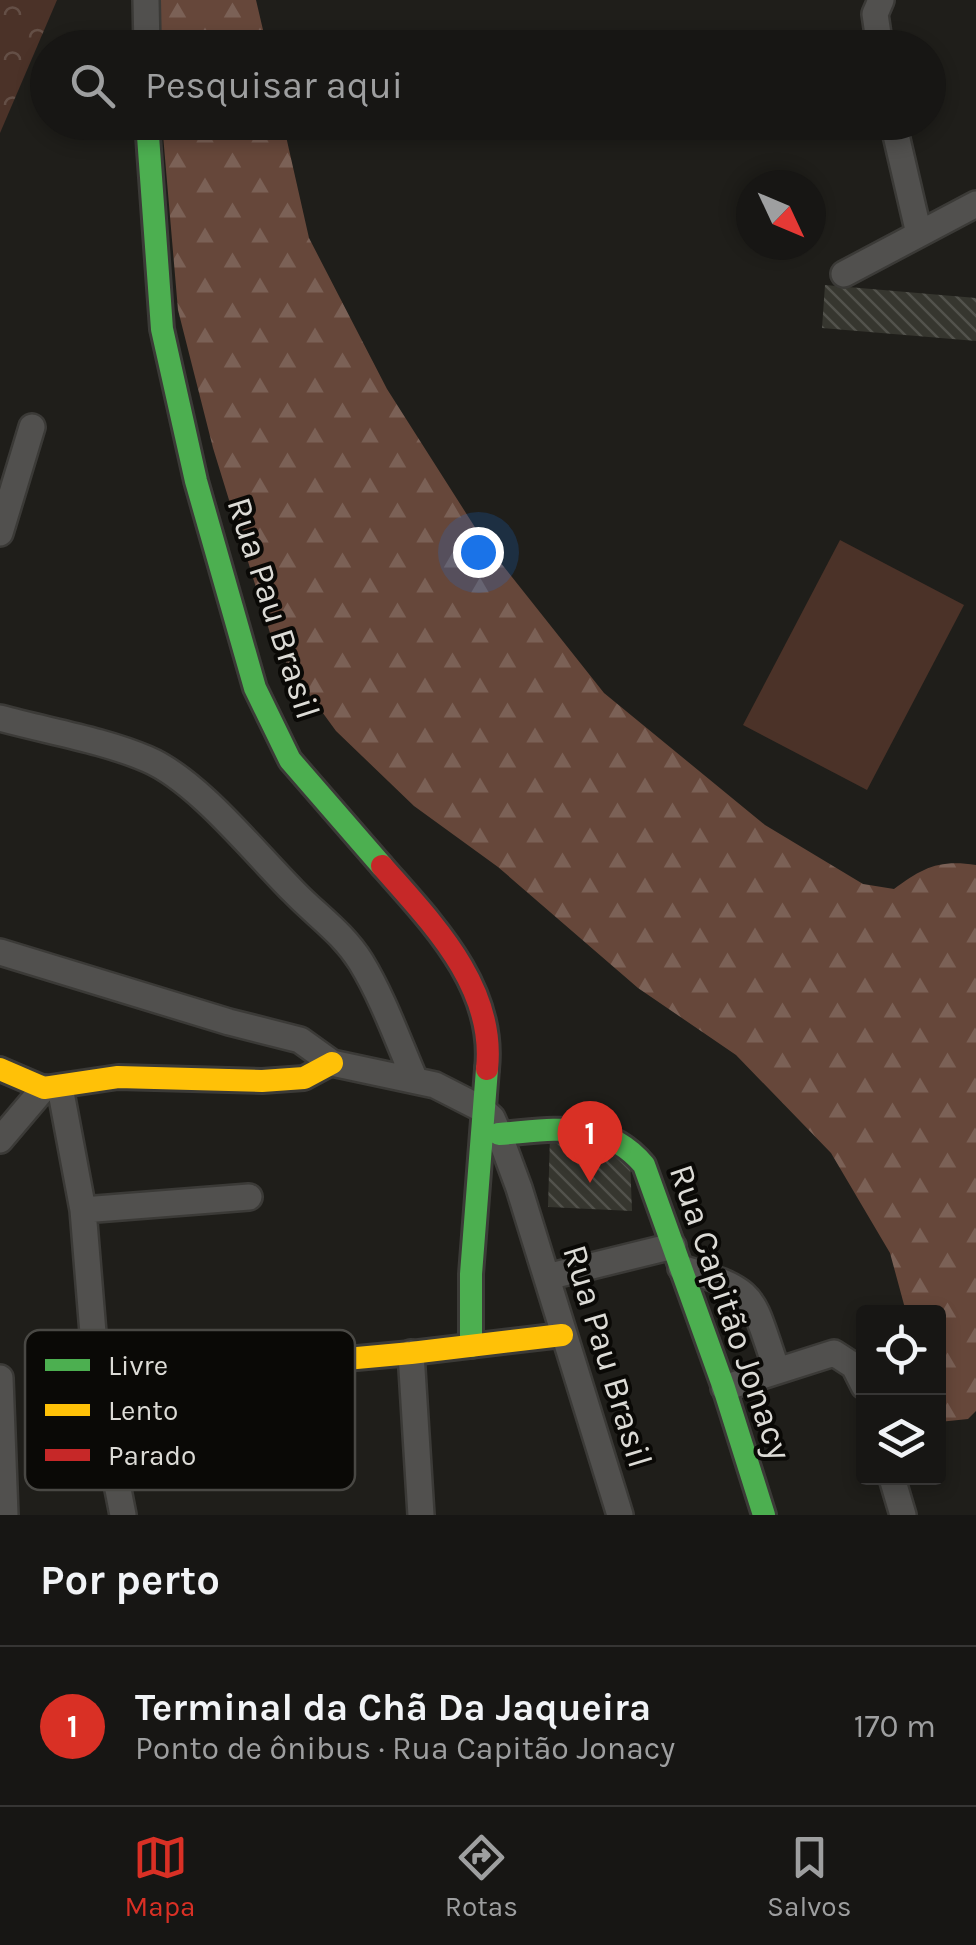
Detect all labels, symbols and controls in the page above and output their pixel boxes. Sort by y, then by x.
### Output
search box [30,30,946,140]
icon: search [65,58,120,113]
text: Pesquisar aqui [145,63,403,108]
north arrow [736,170,826,260]
street label: Rua Pau Brasil [218,492,329,724]
your location [453,527,504,578]
pin: 1 [558,1100,622,1183]
street label: Rua Capitão Jonacy [661,1159,800,1465]
street label: Rua Pau Brasil [554,1240,661,1472]
map controls [856,1305,946,1485]
button: locate [856,1305,946,1395]
legend [25,1330,355,1490]
text: Livre [108,1349,168,1382]
text: Lento [108,1394,178,1427]
button: layers [856,1395,946,1485]
text: Parado [108,1439,196,1472]
text: Por perto [40,1555,220,1605]
text: Terminal da Chã Da Jaqueira [135,1685,651,1730]
text: 1 [67,1708,78,1745]
text: 170 m [854,1708,936,1745]
text: Ponto de ônibus · Rua Capitão Jonacy [135,1730,675,1767]
tab: Mapa [125,1830,196,1923]
tab: Rotas [445,1830,518,1923]
tab: Salvos [767,1830,851,1923]

